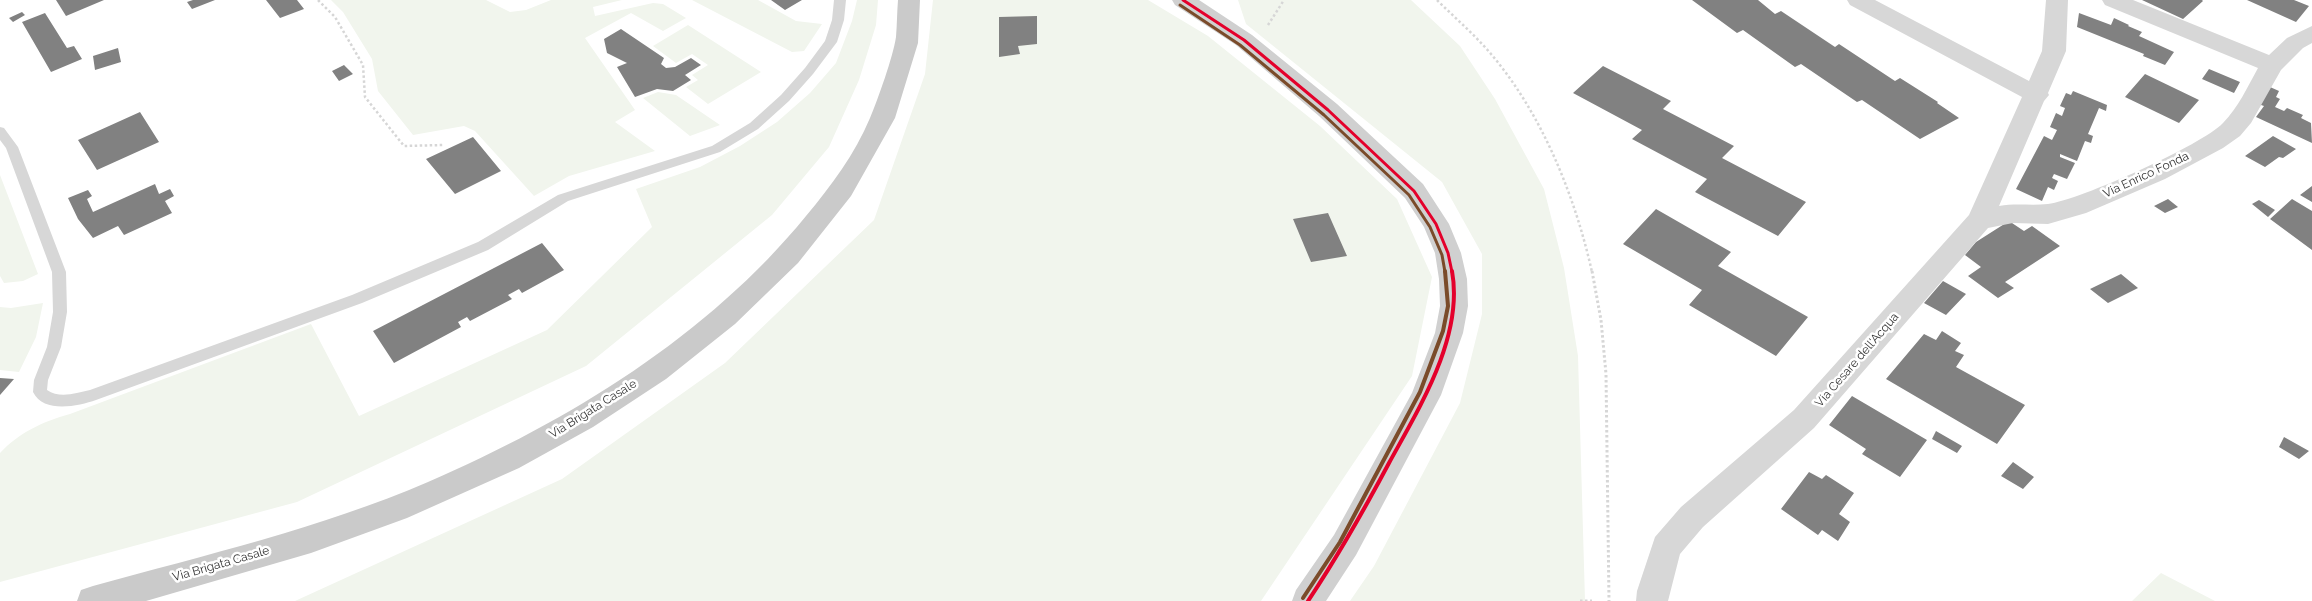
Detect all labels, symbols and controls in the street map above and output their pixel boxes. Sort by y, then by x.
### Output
street label: Via Enrico Fonda [2101,149,2191,201]
street label: Via Cesare dell'Acqua [1812,310,1902,410]
street label: Via Brigata Casale [547,376,639,442]
street label: Via Brigata Casale [171,543,271,585]

